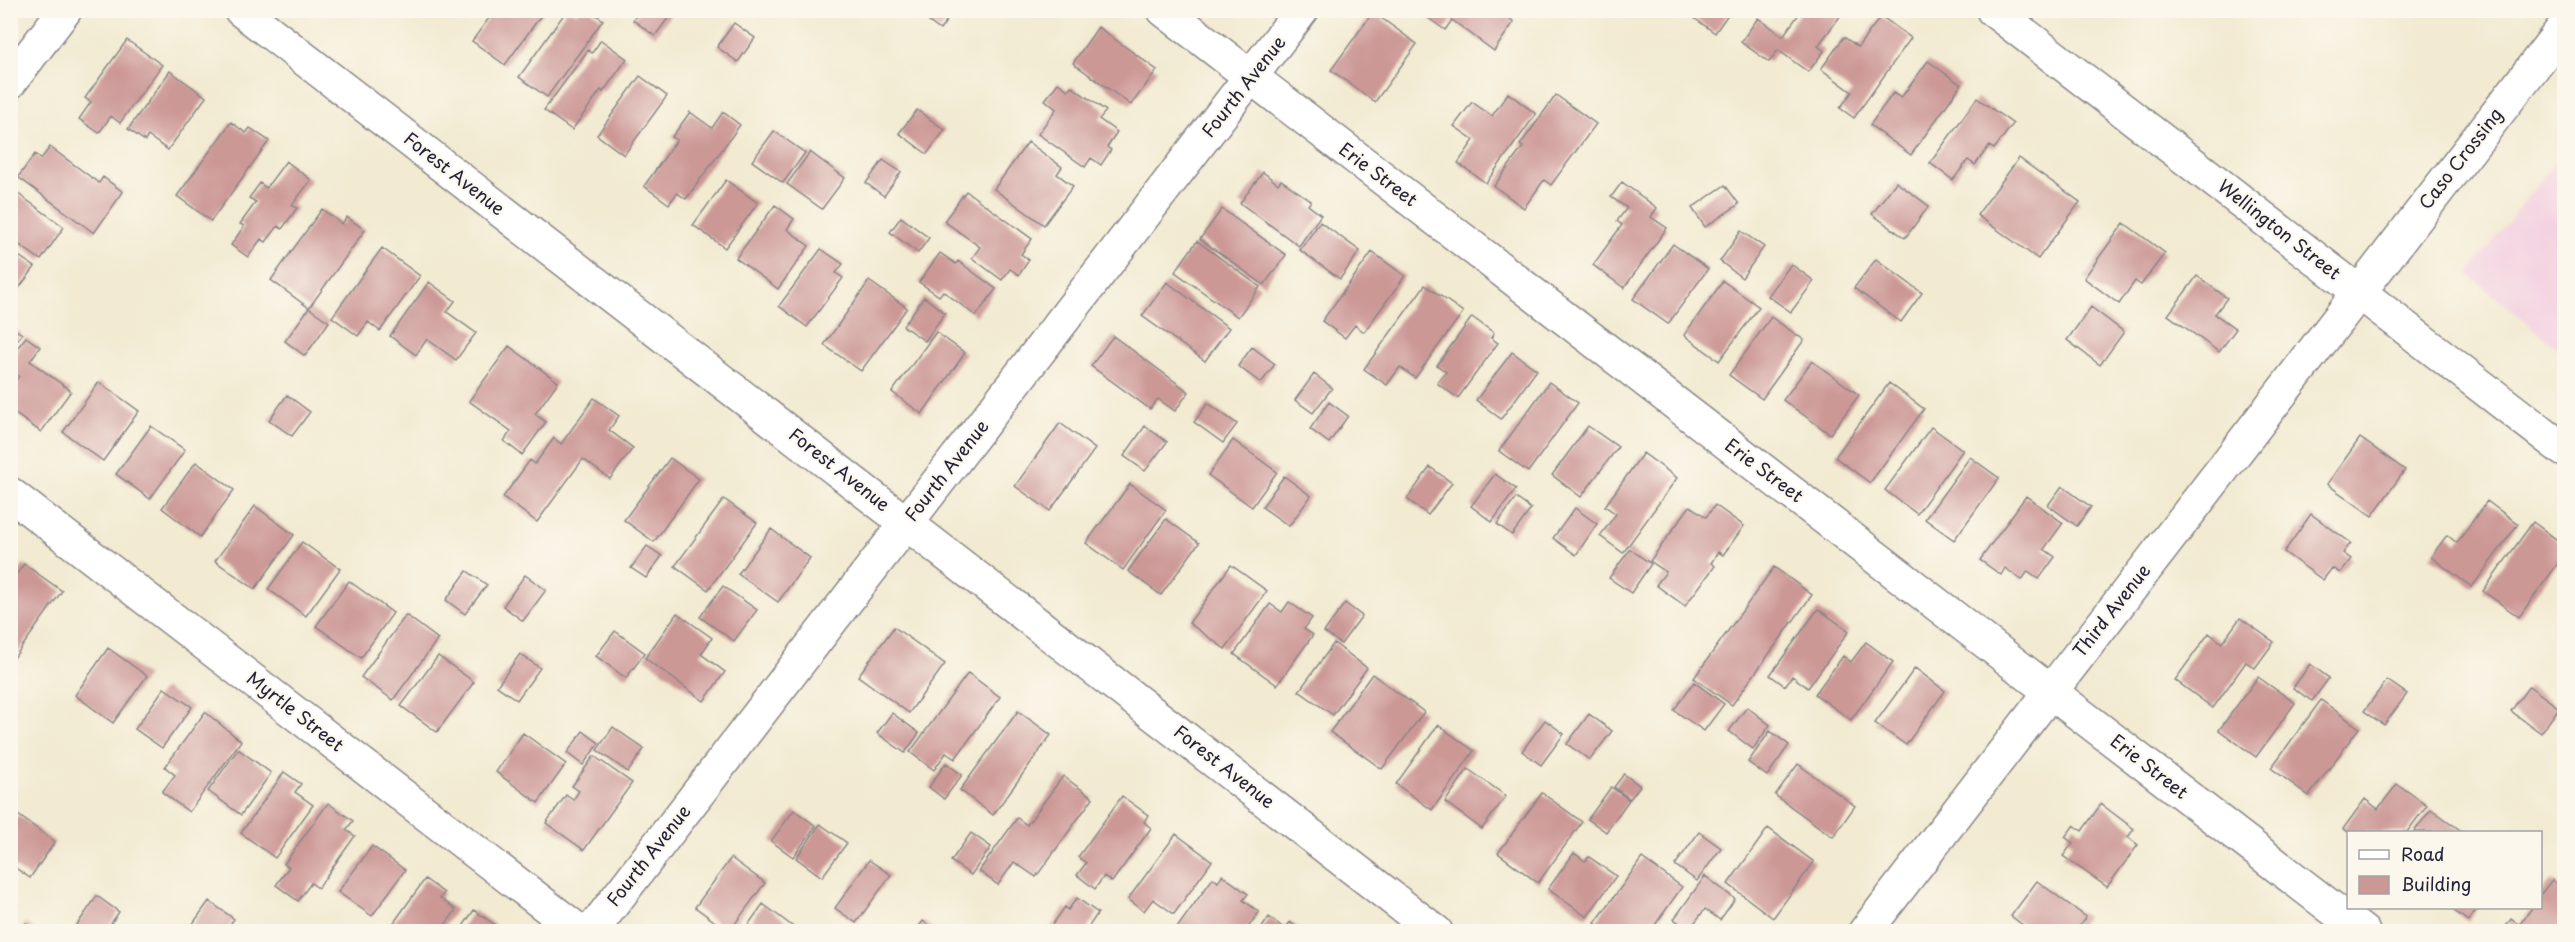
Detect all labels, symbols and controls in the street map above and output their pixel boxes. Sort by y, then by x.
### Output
street label: Fourth Avenue [1194,29,1291,143]
street label: Caso Crossing [2411,102,2508,215]
street label: Forest Avenue [399,125,511,221]
street label: Erie Street [1334,135,1424,212]
street label: Wellington Street [2213,172,2347,285]
street label: Fourth Avenue [897,413,994,527]
street label: Forest Avenue [784,421,896,517]
street label: Erie Street [1720,431,1810,508]
street label: Third Avenue [2066,557,2156,663]
street label: Myrtle Street [242,664,350,757]
street label: Forest Avenue [1169,718,1281,814]
street label: Erie Street [2105,727,2195,805]
street label: Fourth Avenue [599,798,696,912]
legend [2347,831,2542,909]
text: Road [2401,840,2445,867]
text: Building [2401,870,2471,897]

